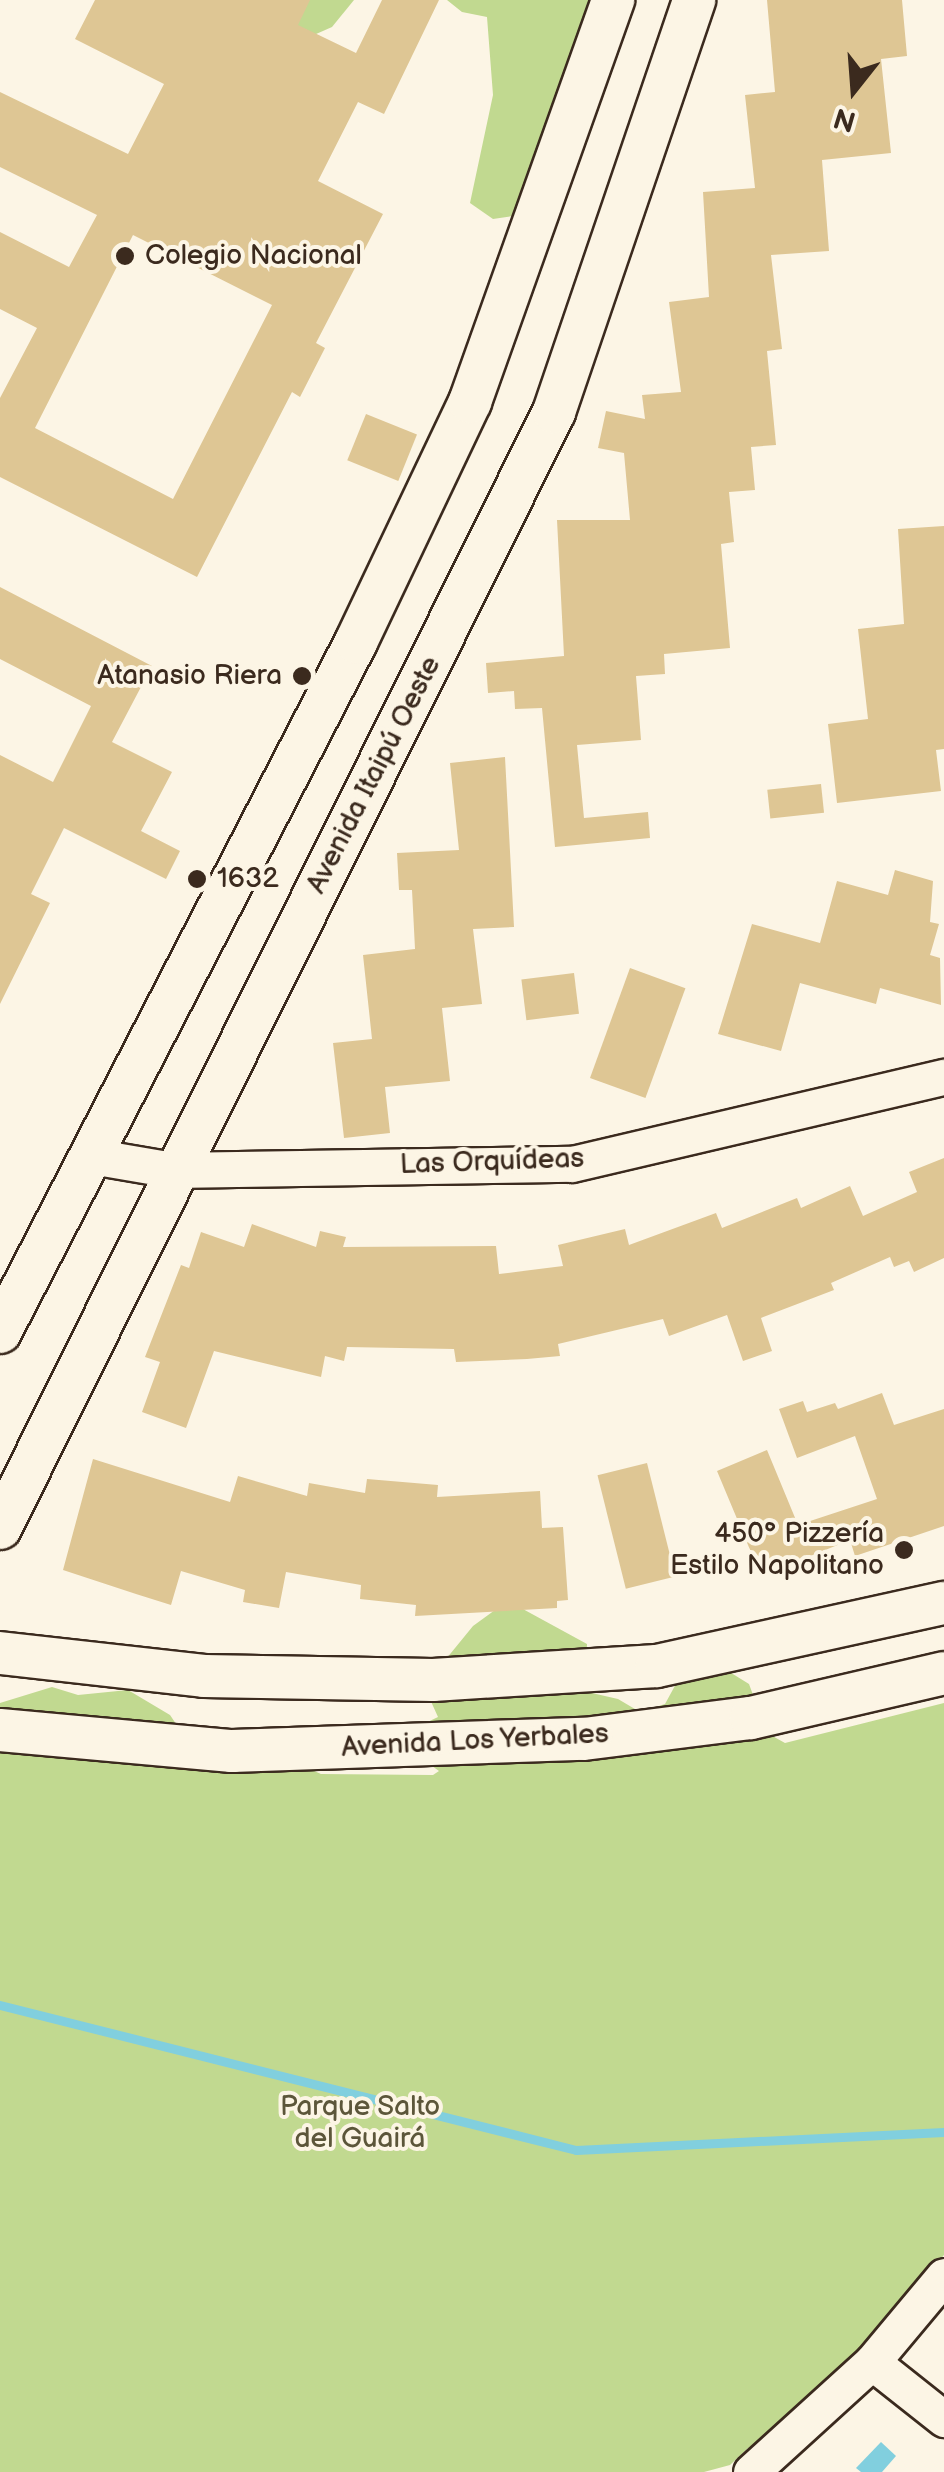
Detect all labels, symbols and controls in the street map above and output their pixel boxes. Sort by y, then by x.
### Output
north arrow [804,40,904,140]
text: N [830,100,860,138]
place label: Colegio Nacional [145,239,362,273]
marker: Colegio Nacional [114,245,136,267]
street label: Avenida Itaipú Oeste [300,651,448,899]
place label: Atanasio Riera [97,659,282,693]
marker: Atanasio Riera [291,665,313,687]
place label: 1632 [217,862,279,896]
marker: 1632 [186,868,208,890]
street label: Las Orquídeas [399,1142,585,1182]
place label: 450° Pizzería Estilo Napolitano [670,1517,884,1583]
marker: 450° Pizzería Estilo Napolitano [893,1539,915,1561]
street label: Avenida Los Yerbales [340,1717,610,1765]
park label: Parque Salto del Guairá [280,2090,440,2156]

